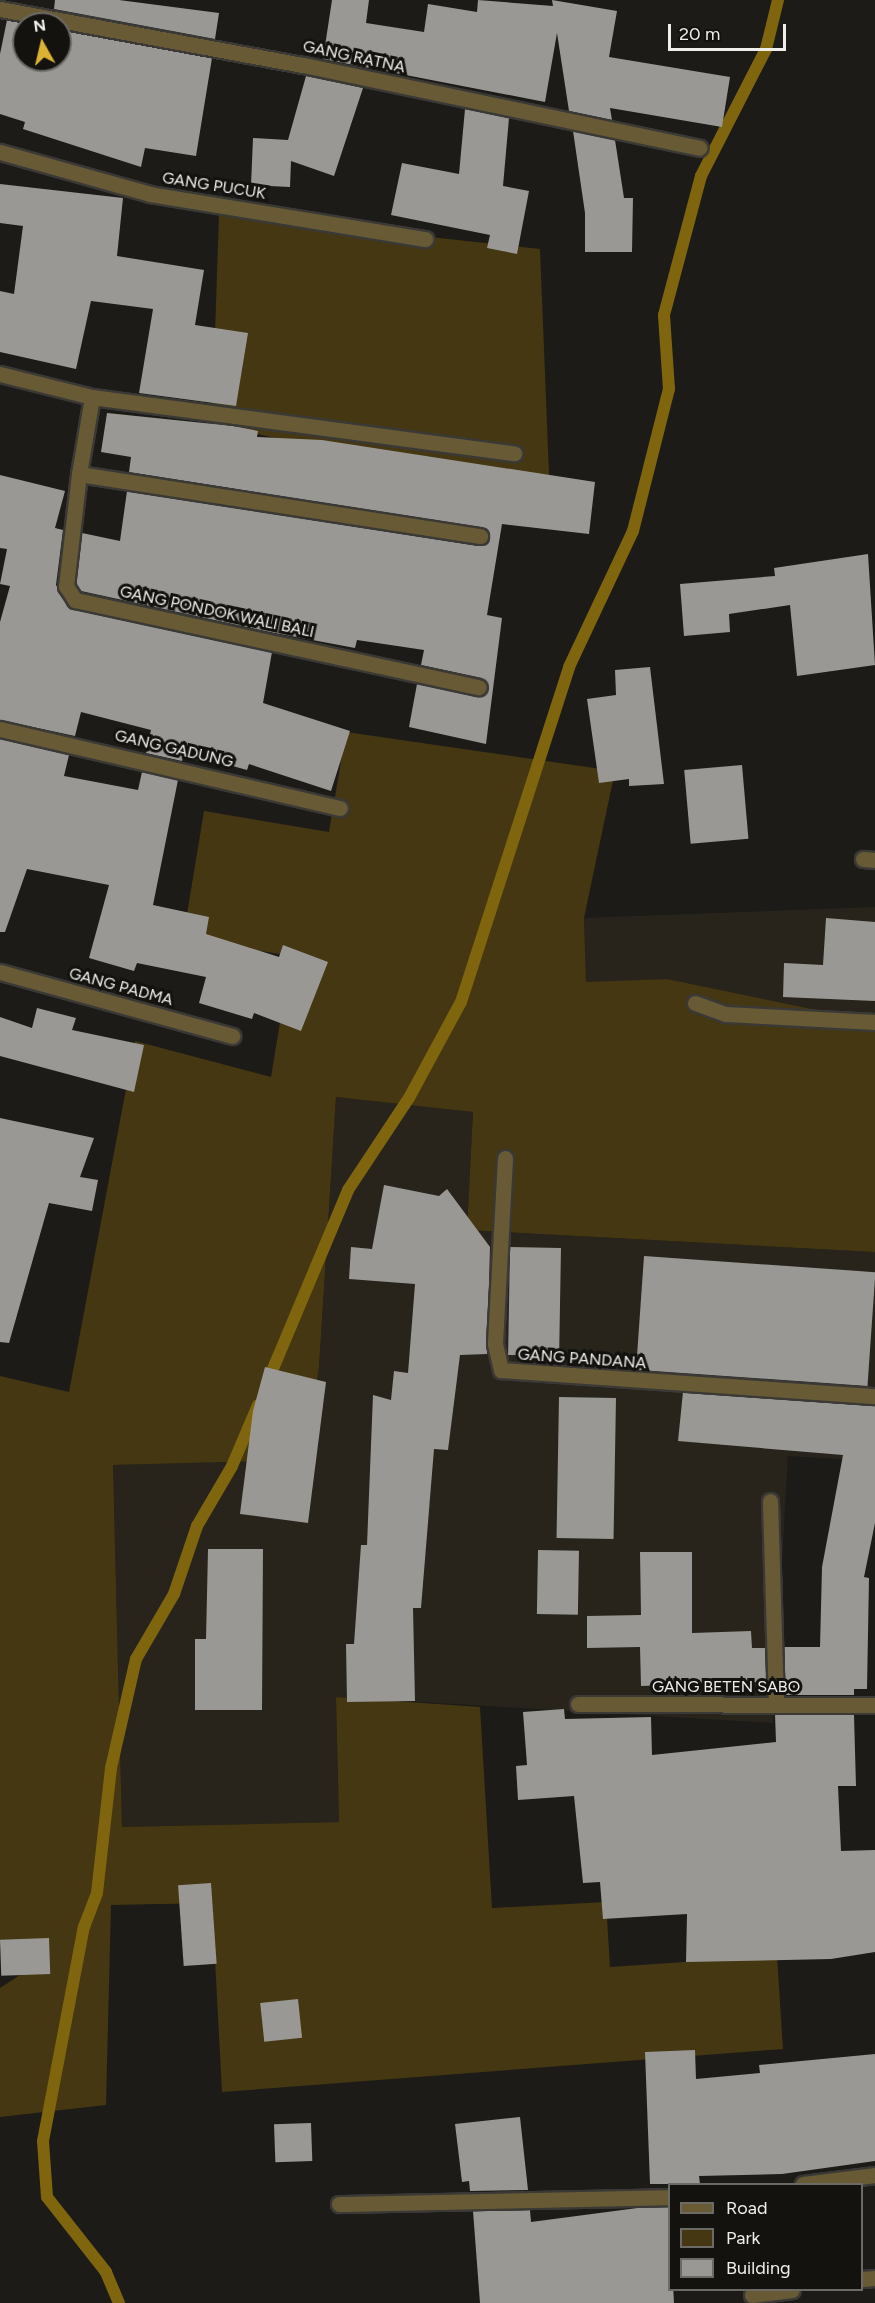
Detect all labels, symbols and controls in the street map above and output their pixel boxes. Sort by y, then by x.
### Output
north arrow [12,12,72,72]
scale bar [671,12,790,50]
text: N [32,15,47,36]
text: 20 m [679,23,720,45]
street label: GANG RATNA [301,37,407,77]
street label: GANG PUCUK [161,168,267,204]
street label: GANG PONDOK WALI BALI [118,582,316,642]
street label: GANG GADUNG [113,726,235,772]
street label: GANG PADMA [67,964,175,1010]
street label: GANG PANDANA [517,1345,647,1373]
street label: GANG BETEN SABO [652,1677,800,1697]
legend [668,2183,863,2291]
text: Road [726,2197,767,2219]
text: Park [726,2227,760,2249]
text: Building [726,2257,791,2279]

